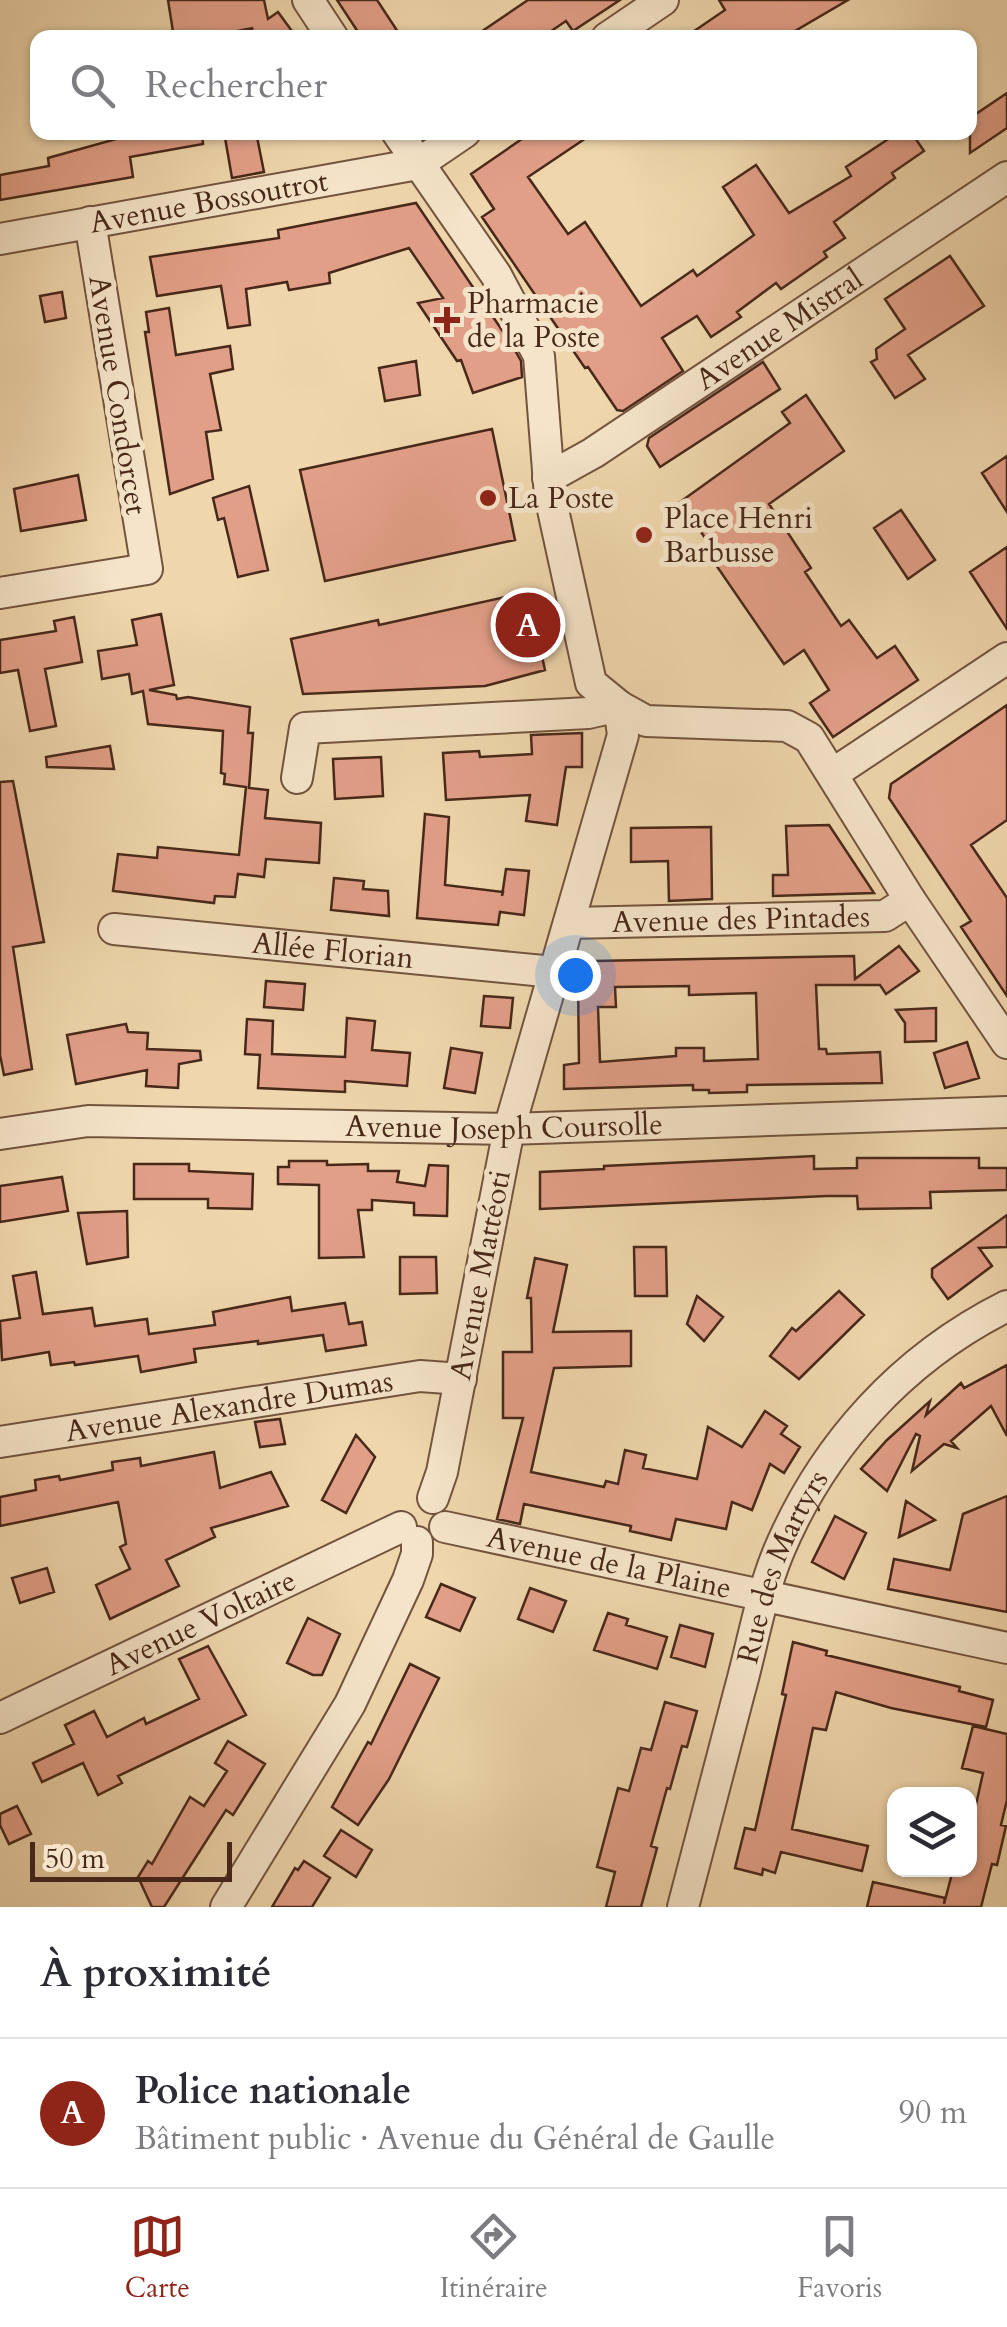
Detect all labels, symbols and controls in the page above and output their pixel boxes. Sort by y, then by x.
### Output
search box [30,30,977,140]
icon: search [65,58,120,113]
text: Rechercher [145,59,327,111]
street label: Avenue Bossoutrot [87,161,331,244]
street label: Avenue Mistral [688,259,871,400]
street label: Avenue Condorcet [78,273,157,518]
place label: Pharmacie de la Poste [467,283,600,358]
marker: Pharmacie de la Poste [436,309,458,331]
place label: La Poste [508,478,614,519]
marker: La Poste [477,487,499,509]
place label: Place Henri Barbusse [664,498,813,573]
marker: Place Henri Barbusse [633,524,655,546]
pin: A [496,588,560,662]
street label: Avenue des Pintades [611,896,871,943]
street label: Allée Florian [250,923,416,979]
your location [550,950,601,1001]
street label: Avenue Joseph Coursolle [345,1104,663,1150]
street label: Avenue Mattéoti [440,1167,521,1384]
street label: Avenue Alexandre Dumas [63,1361,396,1452]
street label: Rue des Martyrs [727,1462,838,1668]
street label: Avenue de la Plaine [483,1517,735,1609]
street label: Avenue Voltaire [98,1560,303,1686]
map controls [887,1787,977,1877]
button: layers [887,1787,977,1877]
scale bar [30,1837,232,1882]
text: 50 m [45,1840,105,1878]
text: À proximité [40,1944,272,2001]
text: Police nationale [135,2065,411,2117]
text: A [60,2091,85,2135]
text: 90 m [899,2091,967,2135]
text: Bâtiment public · Avenue du Général de Gaulle [135,2117,775,2161]
tab: Carte [125,2209,190,2307]
tab: Itinéraire [440,2209,548,2307]
tab: Favoris [797,2209,882,2307]

